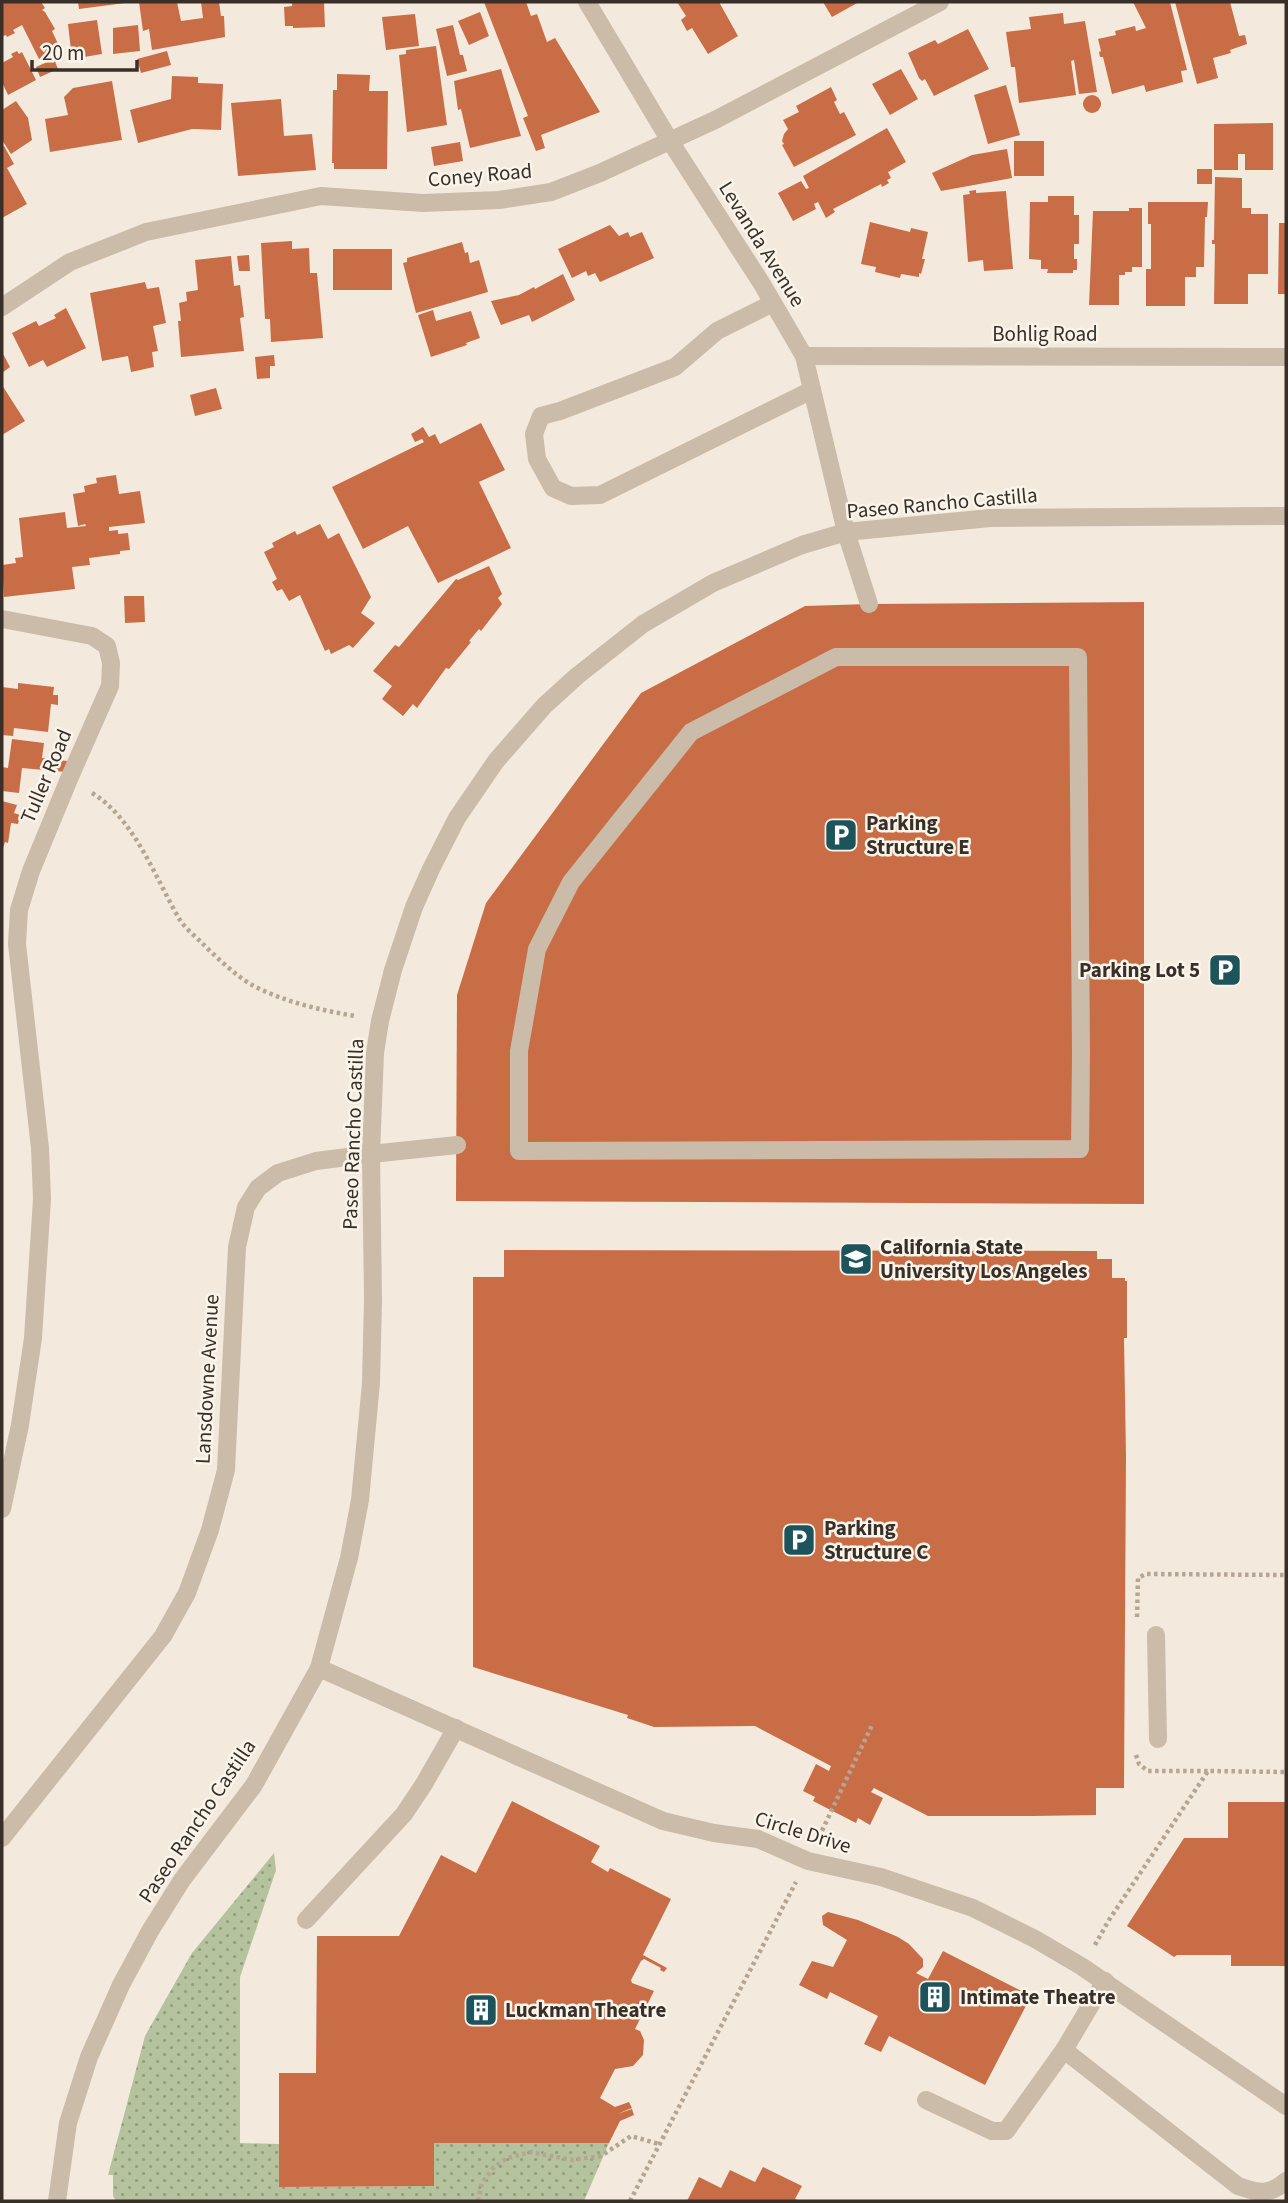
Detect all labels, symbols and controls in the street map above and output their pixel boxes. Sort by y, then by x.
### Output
scale bar [32,28,136,72]
text: 20 m [42,38,84,68]
street label: Coney Road [427,156,533,194]
street label: Levanda Avenue [711,175,813,313]
street label: Bohlig Road [992,319,1098,349]
street label: Paseo Rancho Castilla [845,480,1039,526]
street label: Tuller Road [13,724,79,828]
place label: Parking Structure E [866,808,970,862]
parking icon: Parking Structure E [822,816,860,854]
parking icon: Parking Lot 5 [1206,951,1244,989]
place label: Parking Lot 5 [1079,955,1200,985]
street label: Paseo Rancho Castilla [335,1038,371,1230]
place label: California State University Los Angeles [880,1232,1088,1286]
school or university icon: California State University Los Angeles [837,1240,875,1278]
street label: Lansdowne Avenue [188,1293,226,1465]
place label: Parking Structure C [824,1513,928,1567]
parking icon: Parking Structure C [780,1521,818,1559]
street label: Paseo Rancho Castilla [131,1733,263,1909]
street label: Circle Drive [751,1803,855,1861]
building icon: Intimate Theatre [916,1978,954,2016]
place label: Intimate Theatre [960,1982,1116,2012]
building icon: Luckman Theatre [462,1991,500,2029]
place label: Luckman Theatre [505,1995,666,2025]

